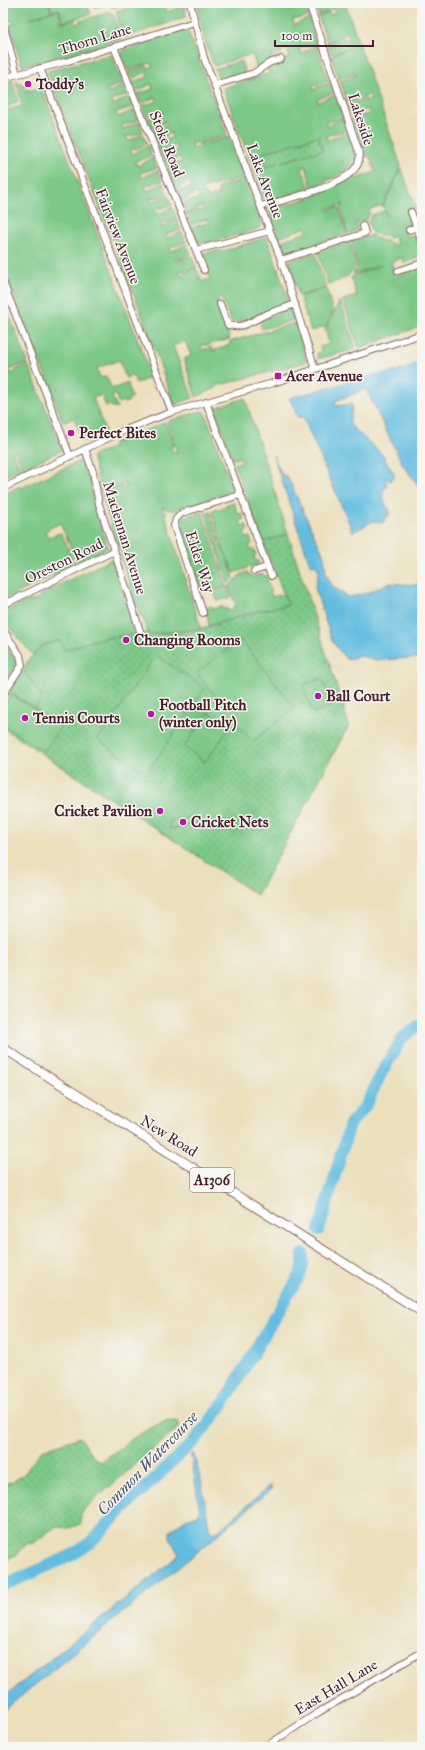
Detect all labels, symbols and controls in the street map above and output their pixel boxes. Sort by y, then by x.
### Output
street label: Thorn Lane [57,19,133,59]
scale bar [275,22,373,48]
text: 100 m [281,29,312,43]
place label: Toddy's [35,75,85,94]
marker: Toddy's [23,79,33,89]
street label: Lakeside [344,91,378,147]
street label: Stoke Road [146,108,189,180]
street label: Lake Avenue [242,141,288,221]
street label: Fairview Avenue [91,185,145,287]
place label: Acer Avenue [285,367,363,385]
marker: Acer Avenue [273,371,283,381]
place label: Perfect Bites [79,424,157,442]
marker: Perfect Bites [66,428,76,438]
street label: Maclennan Avenue [99,479,151,597]
street label: Elder Way [182,529,219,596]
street label: Oreston Road [22,534,107,588]
place label: Changing Rooms [134,631,241,650]
marker: Changing Rooms [121,635,131,645]
place label: Ball Court [326,687,391,705]
marker: Ball Court [313,691,323,701]
place label: Football Pitch (winter only) [159,696,247,732]
place label: Tennis Courts [32,709,120,727]
marker: Football Pitch (winter only) [146,709,156,719]
marker: Tennis Courts [20,713,30,723]
place label: Cricket Pavilion [54,802,153,820]
marker: Cricket Pavilion [155,806,165,816]
place label: Cricket Nets [191,813,269,831]
marker: Cricket Nets [178,817,188,827]
street label: New Road [137,1111,201,1161]
road number: A1306 [190,1168,234,1192]
water label: Common Watercourse [93,1407,202,1519]
street label: East Hall Lane [291,1655,381,1719]

